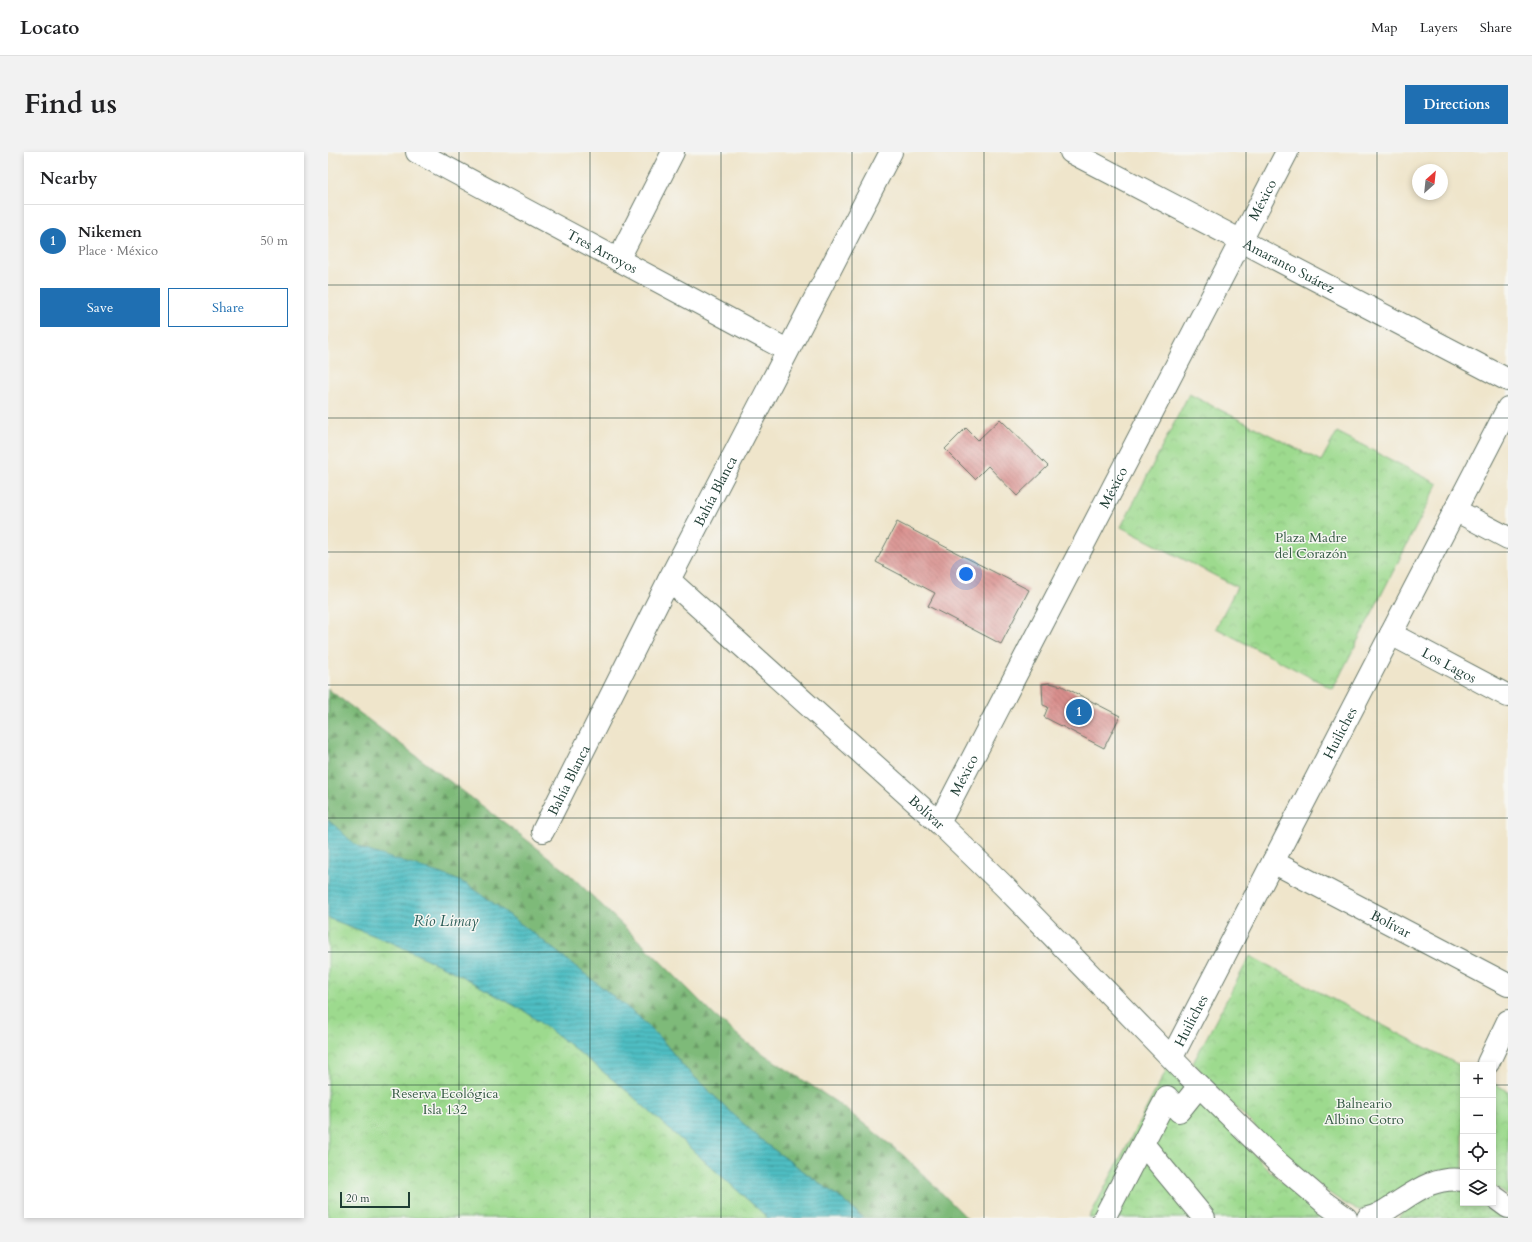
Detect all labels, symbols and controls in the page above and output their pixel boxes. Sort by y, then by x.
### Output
text: Locato [20,15,79,41]
text: Map [1371,18,1398,37]
text: Layers [1420,18,1458,37]
text: Share [1480,18,1512,37]
text: Find us [24,85,117,123]
button: Directions [1405,85,1508,124]
north arrow [1412,164,1448,200]
text: Nearby [40,167,97,190]
street label: México [1244,176,1281,224]
text: Nikemen [78,222,142,242]
street label: Tres Arroyos [563,225,641,278]
text: 1 [50,232,56,250]
text: 50 m [260,232,288,250]
street label: Amaranto Suárez [1240,234,1339,298]
text: Place · México [78,242,158,260]
button: Save [40,288,160,327]
button: Share [168,288,288,327]
street label: Bahía Blanca [689,453,742,530]
street label: México [1095,463,1132,512]
park label: Plaza Madre del Corazón [1275,528,1347,563]
your location [956,564,976,584]
street label: Los Lagos [1418,643,1480,688]
pin: 1 [1066,697,1092,727]
street label: Huiliches [1319,704,1362,762]
street label: Bahía Blanca [543,742,595,819]
street label: México [946,751,983,799]
street label: Bolívar [904,791,950,834]
street label: Bolívar [1367,906,1415,943]
water label: Río Limay [413,911,479,931]
street label: Huiliches [1170,991,1213,1050]
map controls [1460,1062,1496,1206]
button: + [1460,1062,1496,1098]
park label: Reserva Ecológica Isla 132 [391,1084,499,1119]
park label: Balneario Albino Cotro [1324,1094,1404,1129]
button: − [1460,1098,1496,1134]
button: locate [1460,1134,1496,1170]
button: layers [1460,1170,1496,1206]
scale bar [340,1190,410,1209]
text: 20 m [346,1191,370,1206]

